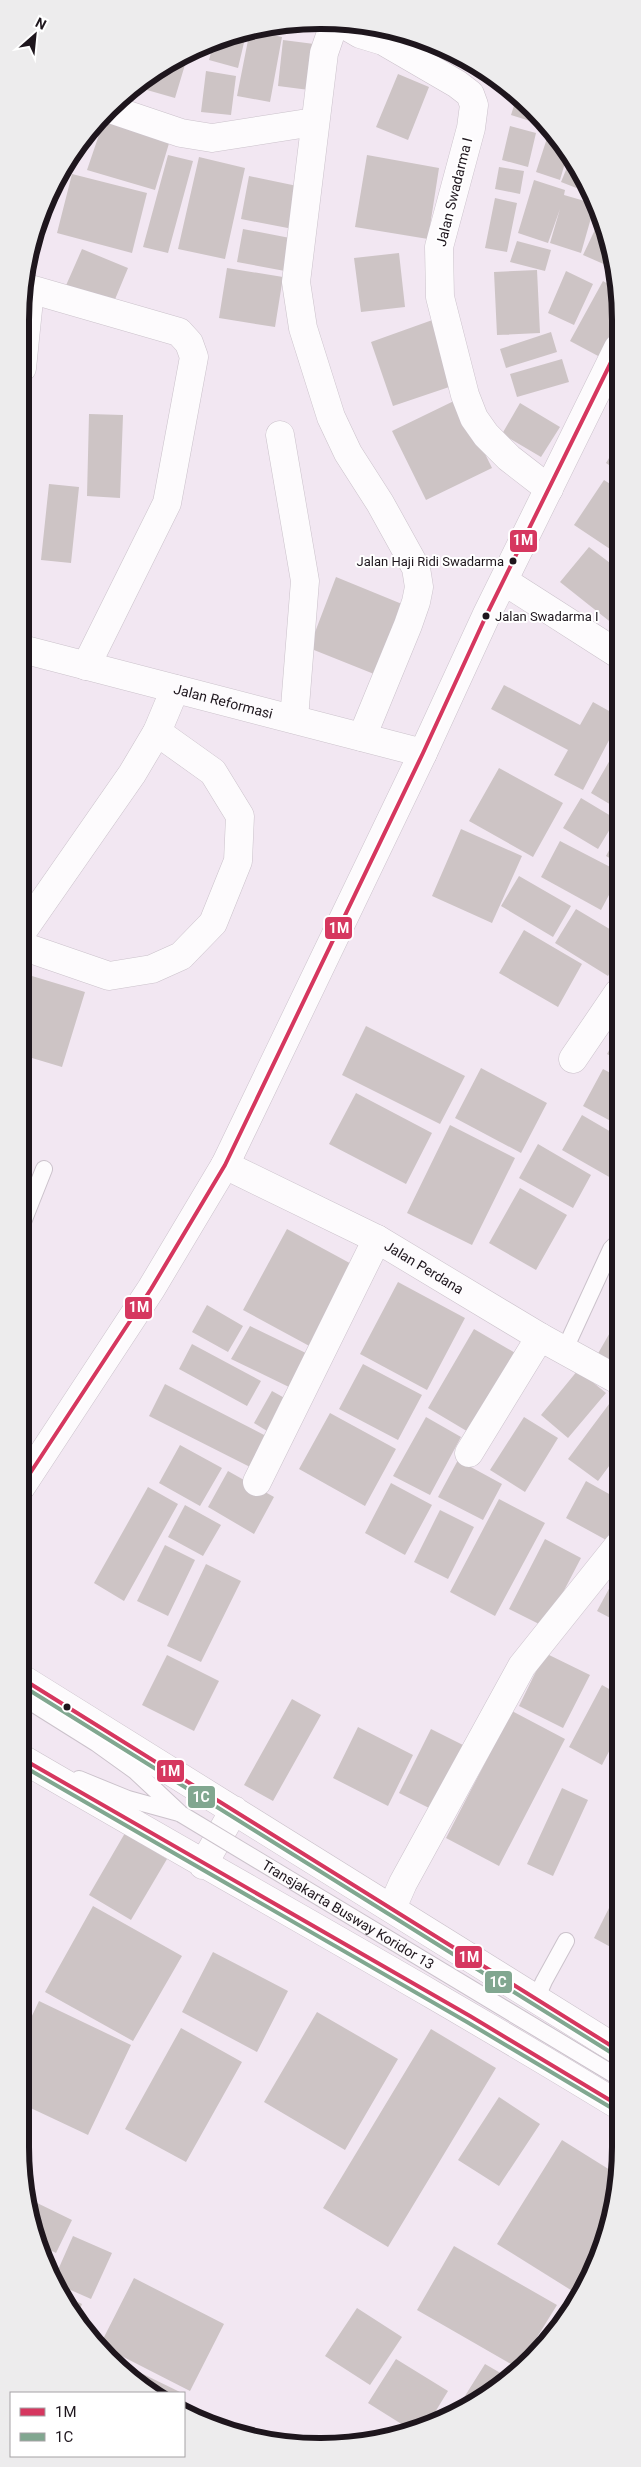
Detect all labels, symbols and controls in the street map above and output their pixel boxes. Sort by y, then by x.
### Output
north arrow [10,10,60,60]
text: N [33,14,49,33]
street label: Jalan Swadarma I [433,136,475,248]
line badge: 1M [509,529,538,553]
text: 1M [513,532,533,548]
place label: Jalan Haji Ridi Swadarma [357,554,504,569]
marker: Jalan Haji Ridi Swadarma [508,556,518,566]
place label: Jalan Swadarma I [495,609,598,624]
marker: Jalan Swadarma I [481,611,491,621]
street label: Jalan Reformasi [172,681,275,722]
line badge: 1M [324,916,353,940]
text: 1M [329,920,349,936]
street label: Jalan Perdana [382,1237,466,1297]
line badge: 1M [124,1296,153,1320]
text: 1M [129,1299,149,1315]
unlabelled marker [62,1702,72,1712]
line badge: 1M [156,1759,185,1783]
text: 1M [160,1763,180,1779]
line badge: 1C [187,1785,216,1809]
text: 1C [192,1789,210,1805]
street label: Transjakarta Busway Koridor 13 [259,1857,437,1972]
line badge: 1M [454,1945,483,1969]
text: 1M [459,1949,479,1965]
line badge: 1C [484,1970,513,1994]
text: 1C [489,1974,507,1990]
legend [10,2392,185,2457]
text: 1M [55,2403,77,2421]
text: 1C [55,2428,73,2446]

